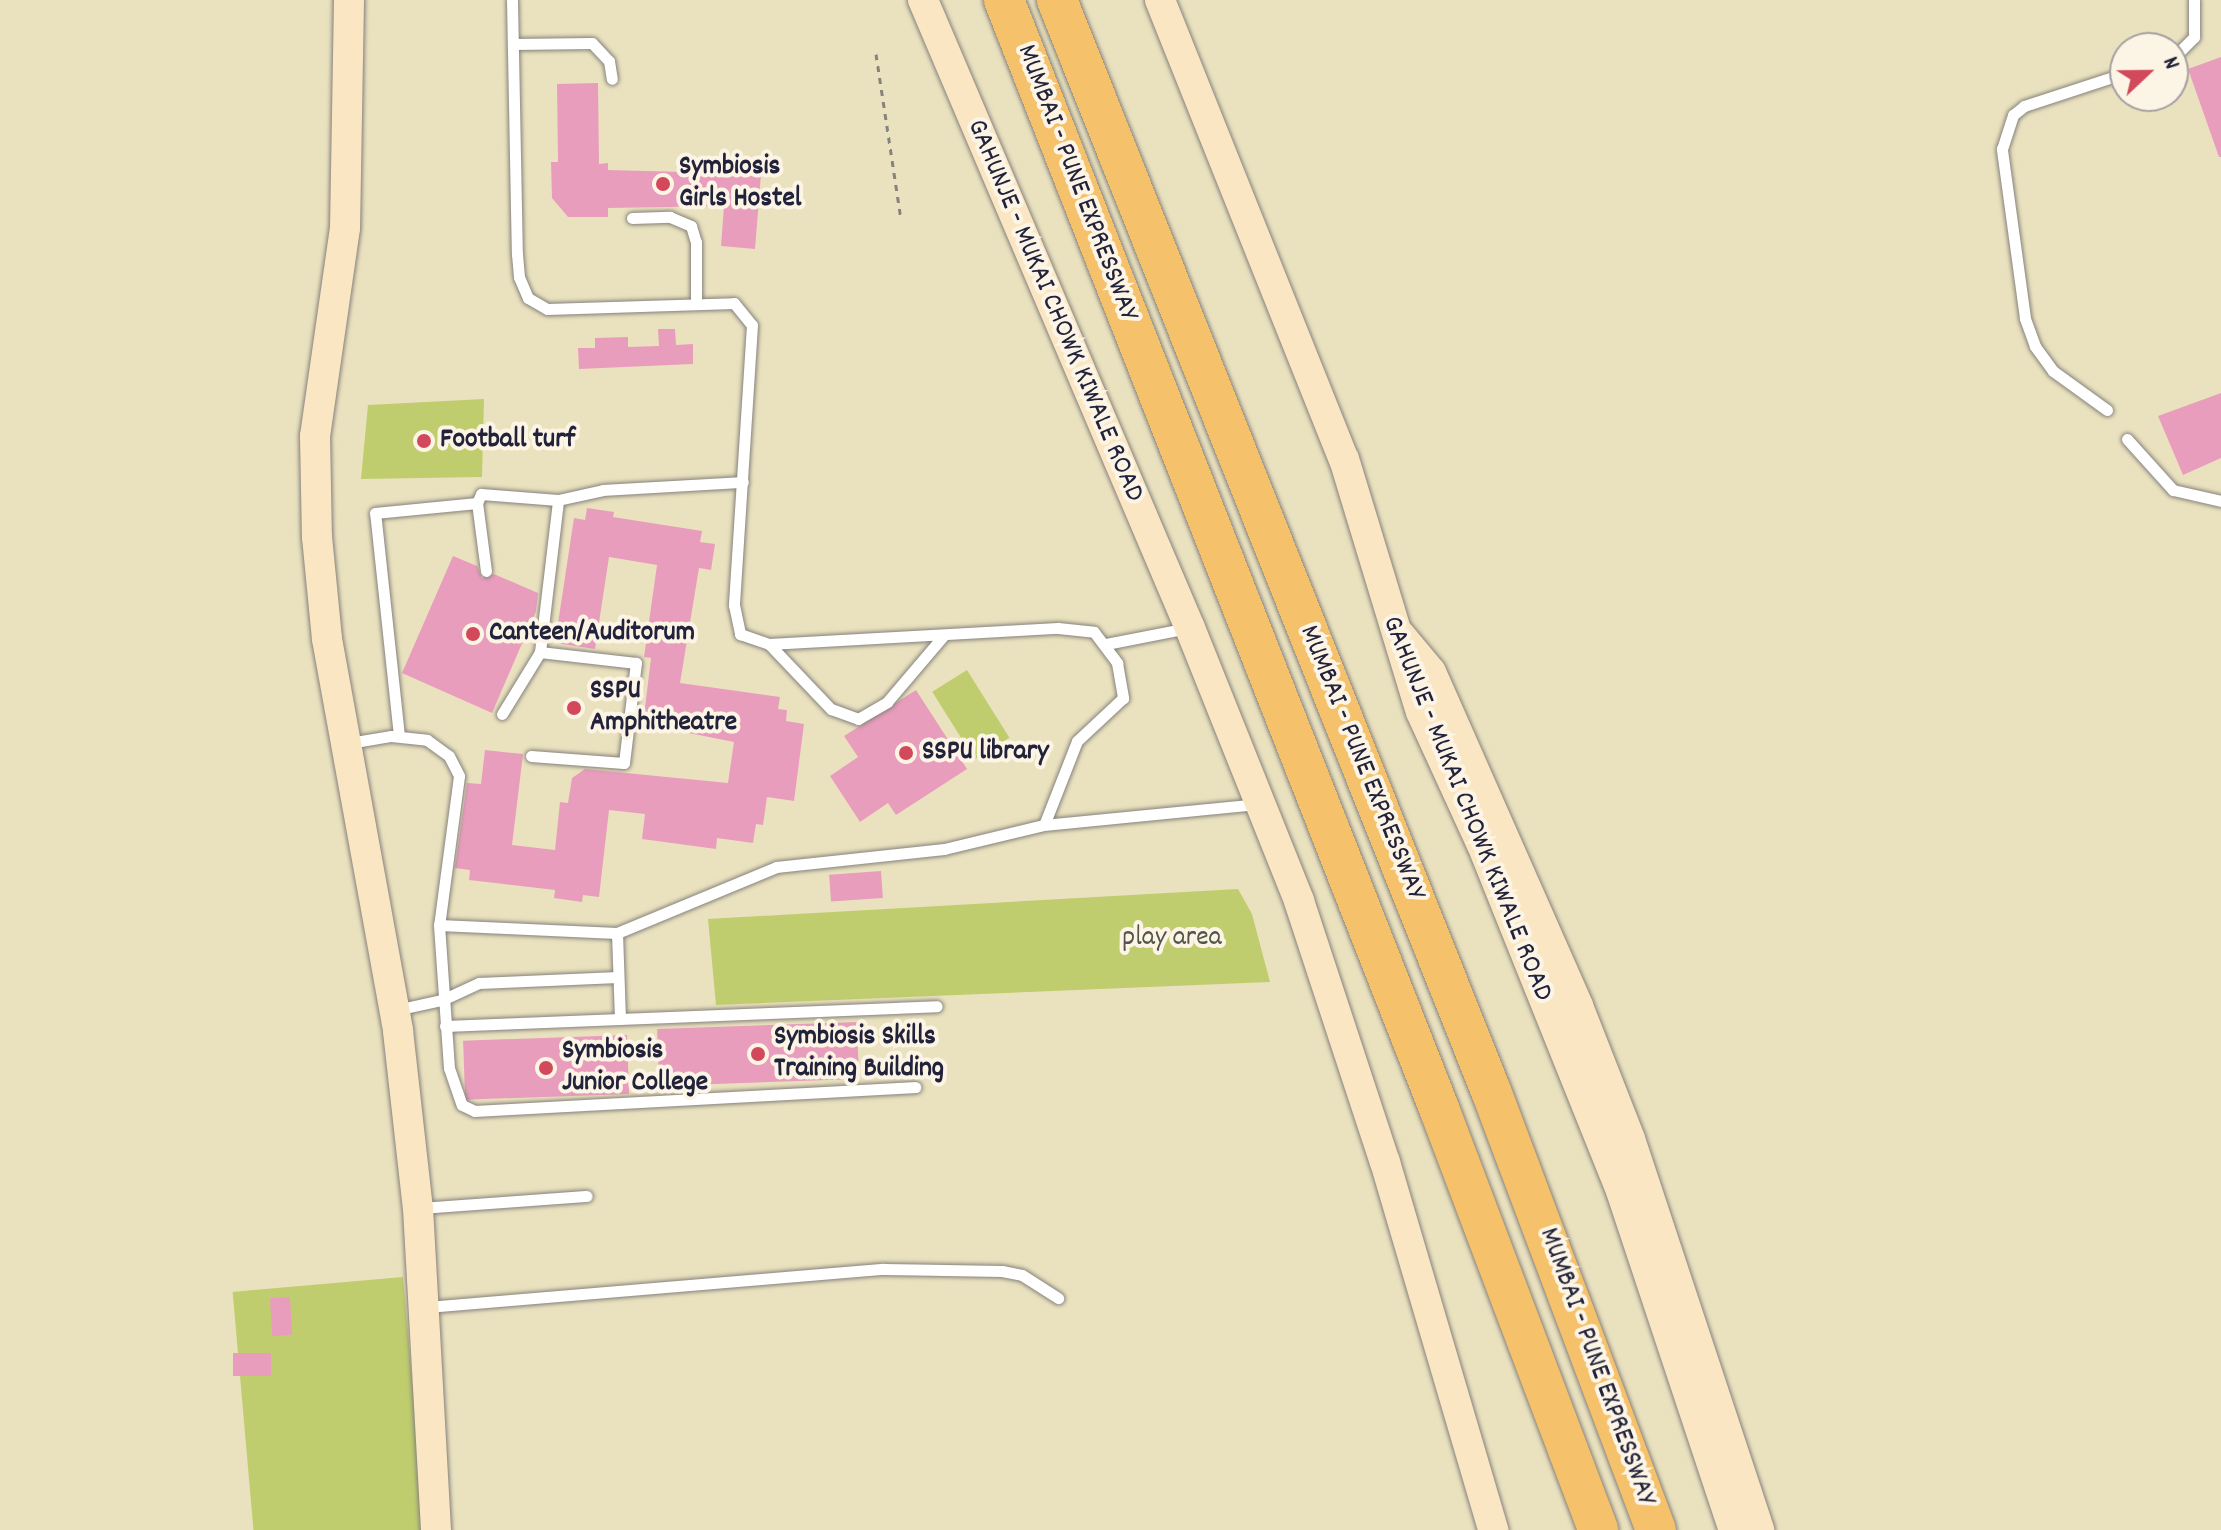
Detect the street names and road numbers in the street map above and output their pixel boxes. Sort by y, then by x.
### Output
street label: MUMBAI - PUNE EXPRESSWAY [1008,40,1144,326]
street label: GAHUNJE - MUKAI CHOWK KIWALE ROAD [958,115,1150,507]
street label: GAHUNJE - MUKAI CHOWK KIWALE ROAD [1373,612,1559,1006]
street label: MUMBAI - PUNE EXPRESSWAY [1291,621,1431,905]
street label: MUMBAI - PUNE EXPRESSWAY [1530,1224,1662,1510]

